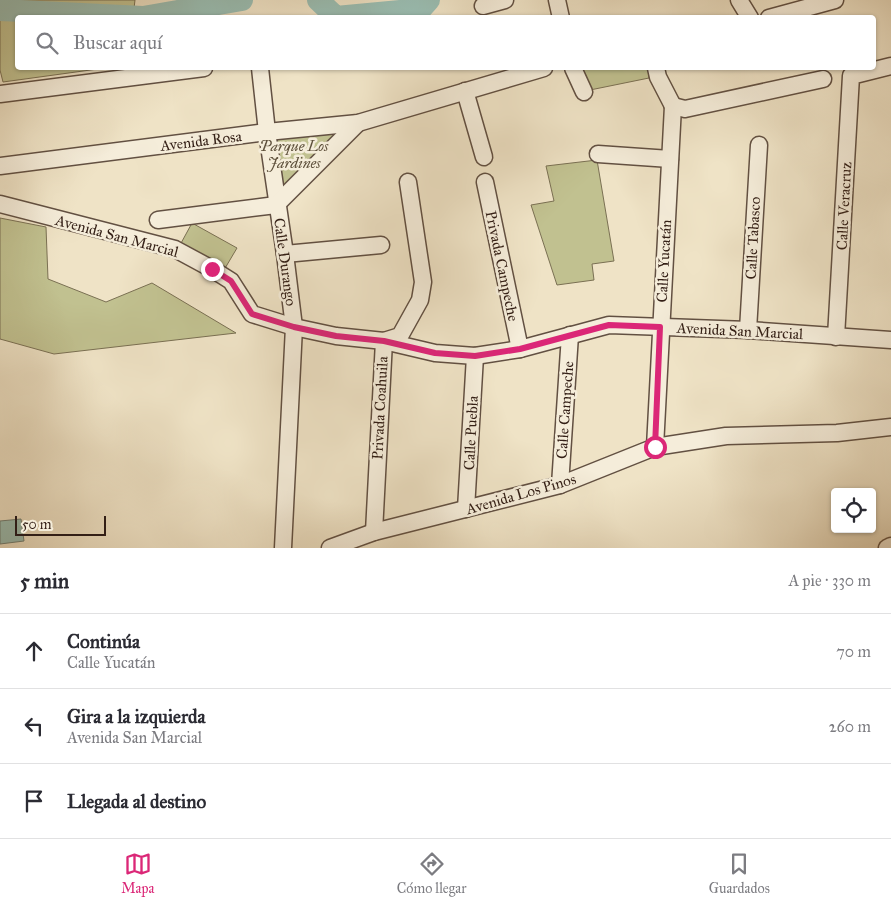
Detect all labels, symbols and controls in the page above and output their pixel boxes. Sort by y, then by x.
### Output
search box [15,15,876,70]
icon: search [33,29,61,57]
text: Buscar aquí [73,31,162,54]
street label: Avenida Rosa [158,127,243,155]
park label: Parque Los Jardines [260,137,329,172]
street label: Calle Veracruz [833,161,855,251]
street label: Calle Tabasco [742,196,764,280]
street label: Privada Campeche [482,209,522,323]
street label: Avenida San Marcial [53,211,181,261]
street label: Calle Durango [270,217,300,307]
street label: Calle Yucatán [653,219,675,303]
route end [201,258,224,281]
street label: Avenida San Marcial [675,319,805,343]
street label: Privada Coahuila [368,355,392,460]
street label: Calle Campeche [553,361,577,459]
street label: Calle Puebla [460,395,482,471]
route start [644,436,667,459]
street label: Avenida Los Pinos [463,470,578,519]
map controls [831,488,876,533]
button: locate [831,488,876,533]
scale bar [15,513,106,536]
text: 50 m [22,516,51,533]
text: 5 min [20,568,69,594]
text: A pie · 330 m [788,571,871,590]
text: Continúa [67,630,140,653]
icon: ahead [20,637,48,665]
text: 70 m [836,642,871,661]
text: Calle Yucatán [67,653,156,672]
text: Gira a la izquierda [67,705,206,728]
icon: left [20,712,48,740]
text: 260 m [829,717,871,736]
text: Avenida San Marcial [67,728,202,747]
icon: arrive [20,787,48,815]
text: Llegada al destino [67,790,206,813]
tab: Mapa [121,850,154,897]
tab: Cómo llegar [397,850,466,897]
tab: Guardados [709,850,770,897]

